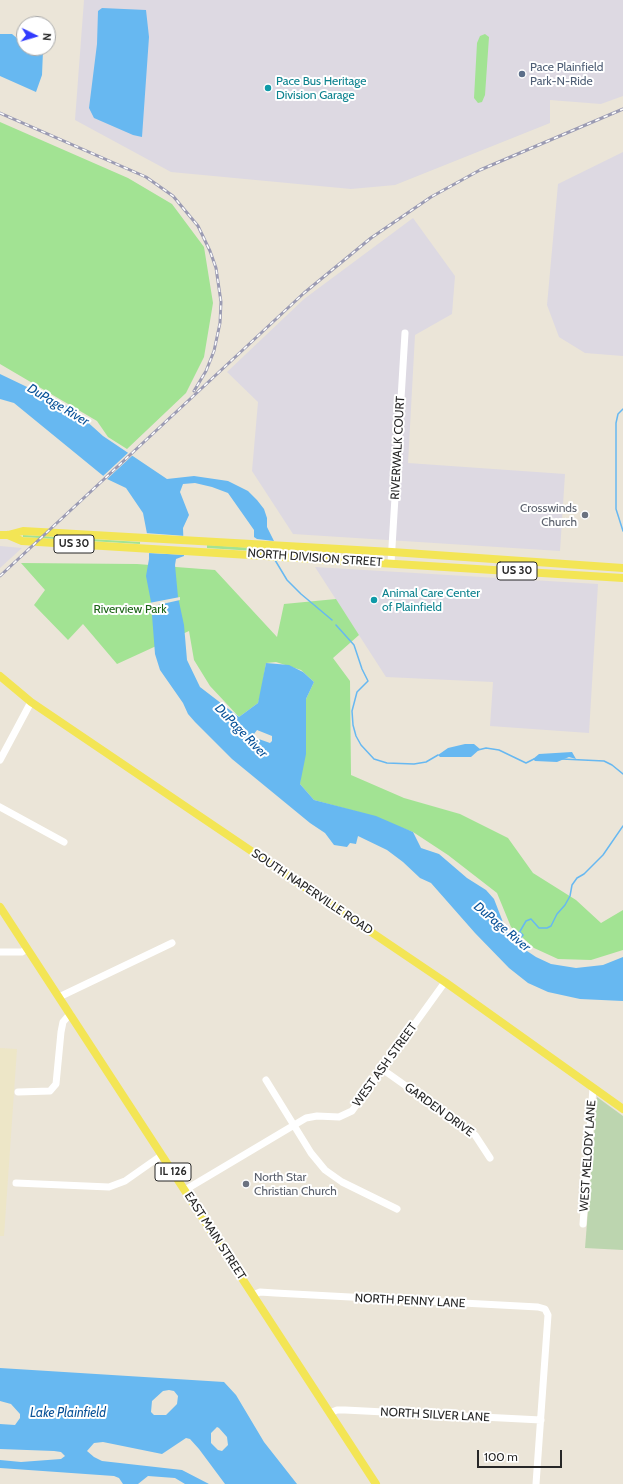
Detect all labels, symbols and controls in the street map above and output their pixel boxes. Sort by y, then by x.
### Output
north arrow [16,16,56,56]
text: N [40,32,54,41]
place label: Pace Plainfield Park-N-Ride [530,60,603,88]
marker: Pace Plainfield Park-N-Ride [517,69,527,79]
place label: Pace Bus Heritage Division Garage [276,74,366,102]
marker: Pace Bus Heritage Division Garage [263,83,273,93]
water label: DuPage River [24,381,92,429]
street label: RIVERWALK COURT [388,396,408,500]
place label: Crosswinds Church [520,501,577,529]
marker: Crosswinds Church [580,510,590,520]
road number: US 30 [54,535,94,553]
street label: NORTH DIVISION STREET [247,546,383,570]
road number: US 30 [497,562,537,580]
place label: Animal Care Center of Plainfield [382,586,480,614]
marker: Animal Care Center of Plainfield [369,595,379,605]
park label: Riverview Park [93,602,167,616]
water label: DuPage River [211,701,271,761]
street label: SOUTH NAPERVILLE ROAD [249,846,375,938]
water label: DuPage River [471,899,533,955]
street label: WEST ASH STREET [350,1020,420,1110]
street label: GARDEN DRIVE [402,1080,476,1140]
street label: WEST MELODY LANE [577,1100,599,1212]
road number: IL 126 [155,1163,191,1181]
place label: North Star Christian Church [254,1170,337,1198]
marker: North Star Christian Church [241,1179,251,1189]
street label: EAST MAIN STREET [181,1189,249,1283]
street label: NORTH PENNY LANE [354,1291,466,1311]
water label: Lake Plainfield [30,1405,106,1421]
street label: NORTH SILVER LANE [380,1405,490,1425]
scale bar [479,1442,564,1468]
text: 100 m [484,1449,518,1464]

